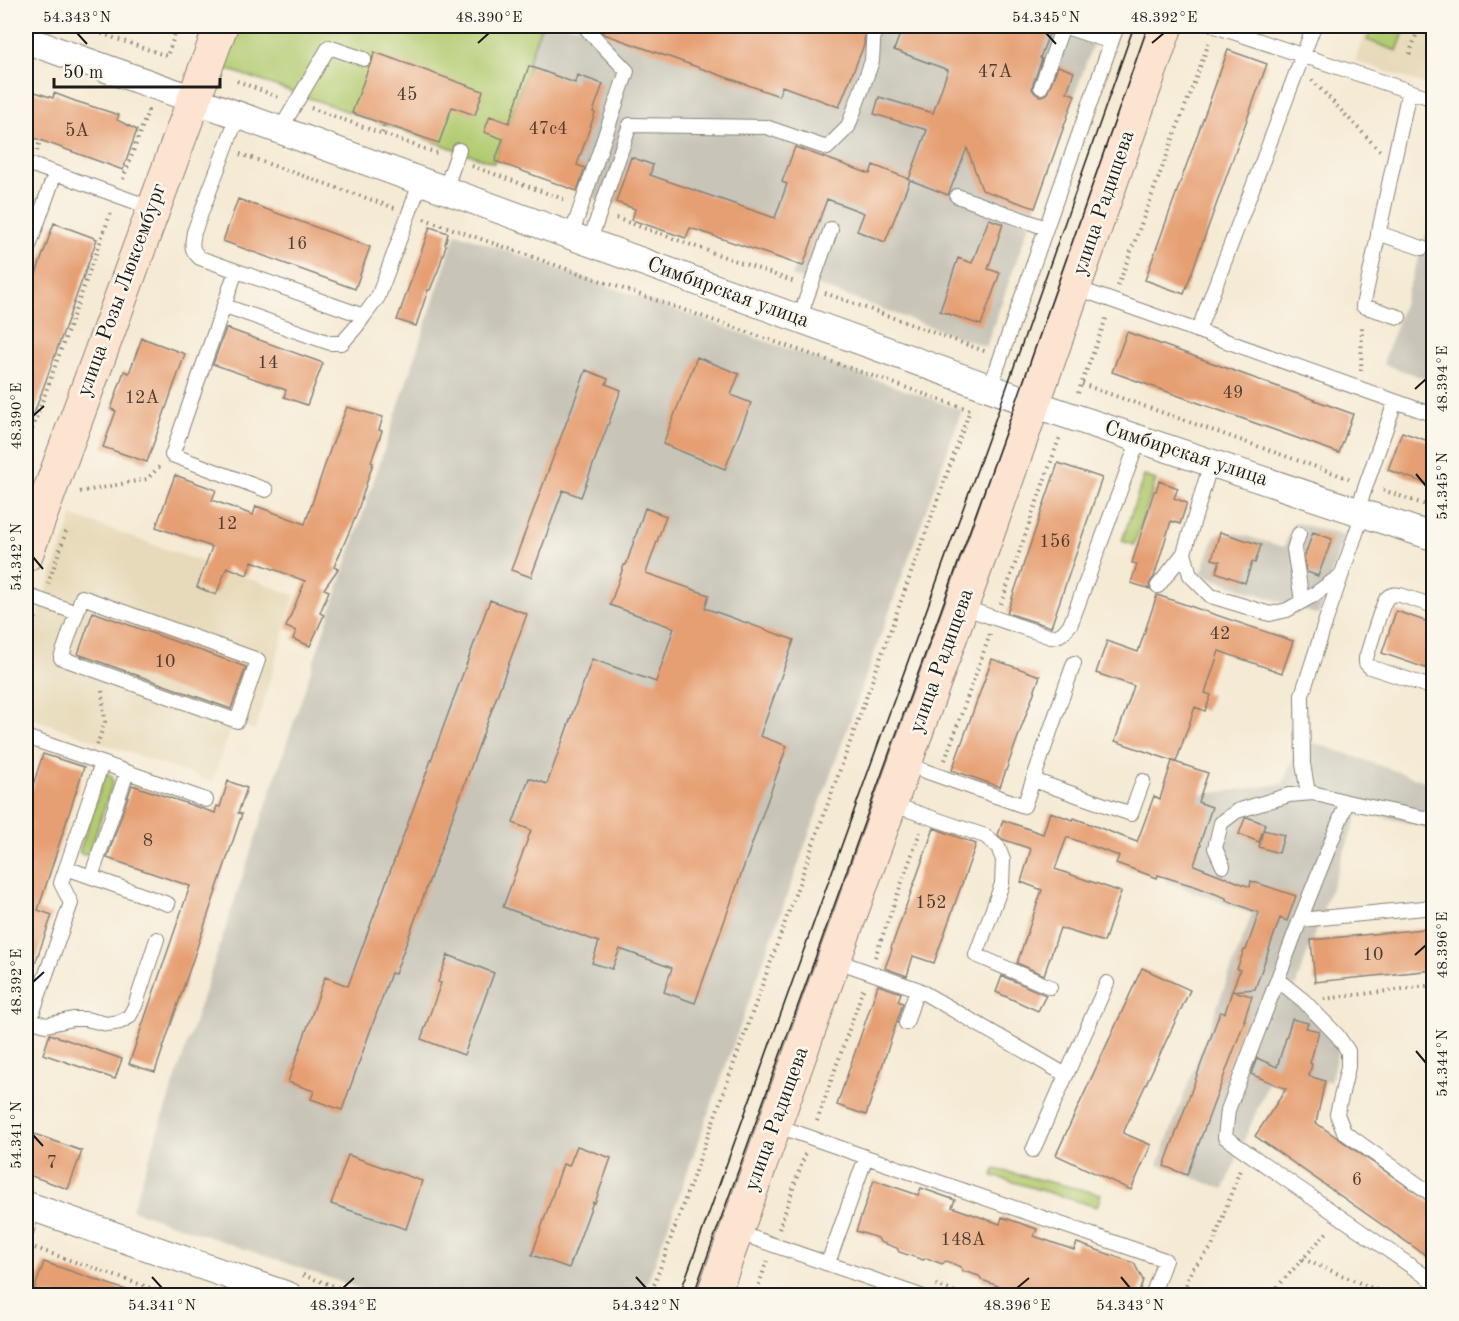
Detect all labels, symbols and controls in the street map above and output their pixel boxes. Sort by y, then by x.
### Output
text: 54.343°N [43,11,111,26]
text: 48.390°E [456,11,522,26]
text: 54.345°N [1012,11,1080,26]
text: 48.392°E [1131,11,1197,26]
scale bar [54,51,220,89]
house number: 47А [978,63,1013,81]
text: 50 m [63,64,103,82]
house number: 45 [397,86,417,104]
house number: 47с4 [528,120,568,138]
house number: 5А [65,122,89,140]
street label: улица Радищева [1069,128,1139,278]
street label: улица Розы Люксембург [74,181,170,399]
house number: 16 [287,235,307,253]
street label: Симбирская улица [644,254,812,332]
text: 48.394°E [1436,346,1451,412]
house number: 14 [258,354,278,372]
text: 48.390°E [10,383,25,449]
house number: 49 [1223,384,1243,402]
house number: 12А [125,389,160,407]
street label: Симбирская улица [1102,418,1270,490]
text: 54.345°N [1436,452,1451,520]
house number: 12 [217,515,237,533]
text: 54.342°N [10,523,25,591]
house number: 156 [1039,533,1071,551]
street label: улица Радищева [906,586,978,736]
house number: 42 [1210,625,1230,643]
house number: 10 [155,653,175,671]
house number: 8 [143,832,153,850]
house number: 152 [915,894,947,912]
text: 48.396°E [1436,912,1451,978]
house number: 10 [1363,946,1383,964]
text: 48.392°E [10,949,25,1015]
text: 54.344°N [1436,1029,1451,1097]
street label: улица Радищева [741,1044,813,1194]
text: 54.341°N [10,1101,25,1169]
house number: 7 [47,1154,57,1172]
house number: 6 [1352,1171,1362,1189]
house number: 148А [940,1231,986,1249]
text: 54.341°N [128,1299,196,1314]
text: 48.394°E [310,1299,376,1314]
text: 54.342°N [612,1299,680,1314]
text: 48.396°E [984,1299,1050,1314]
text: 54.343°N [1096,1299,1164,1314]

